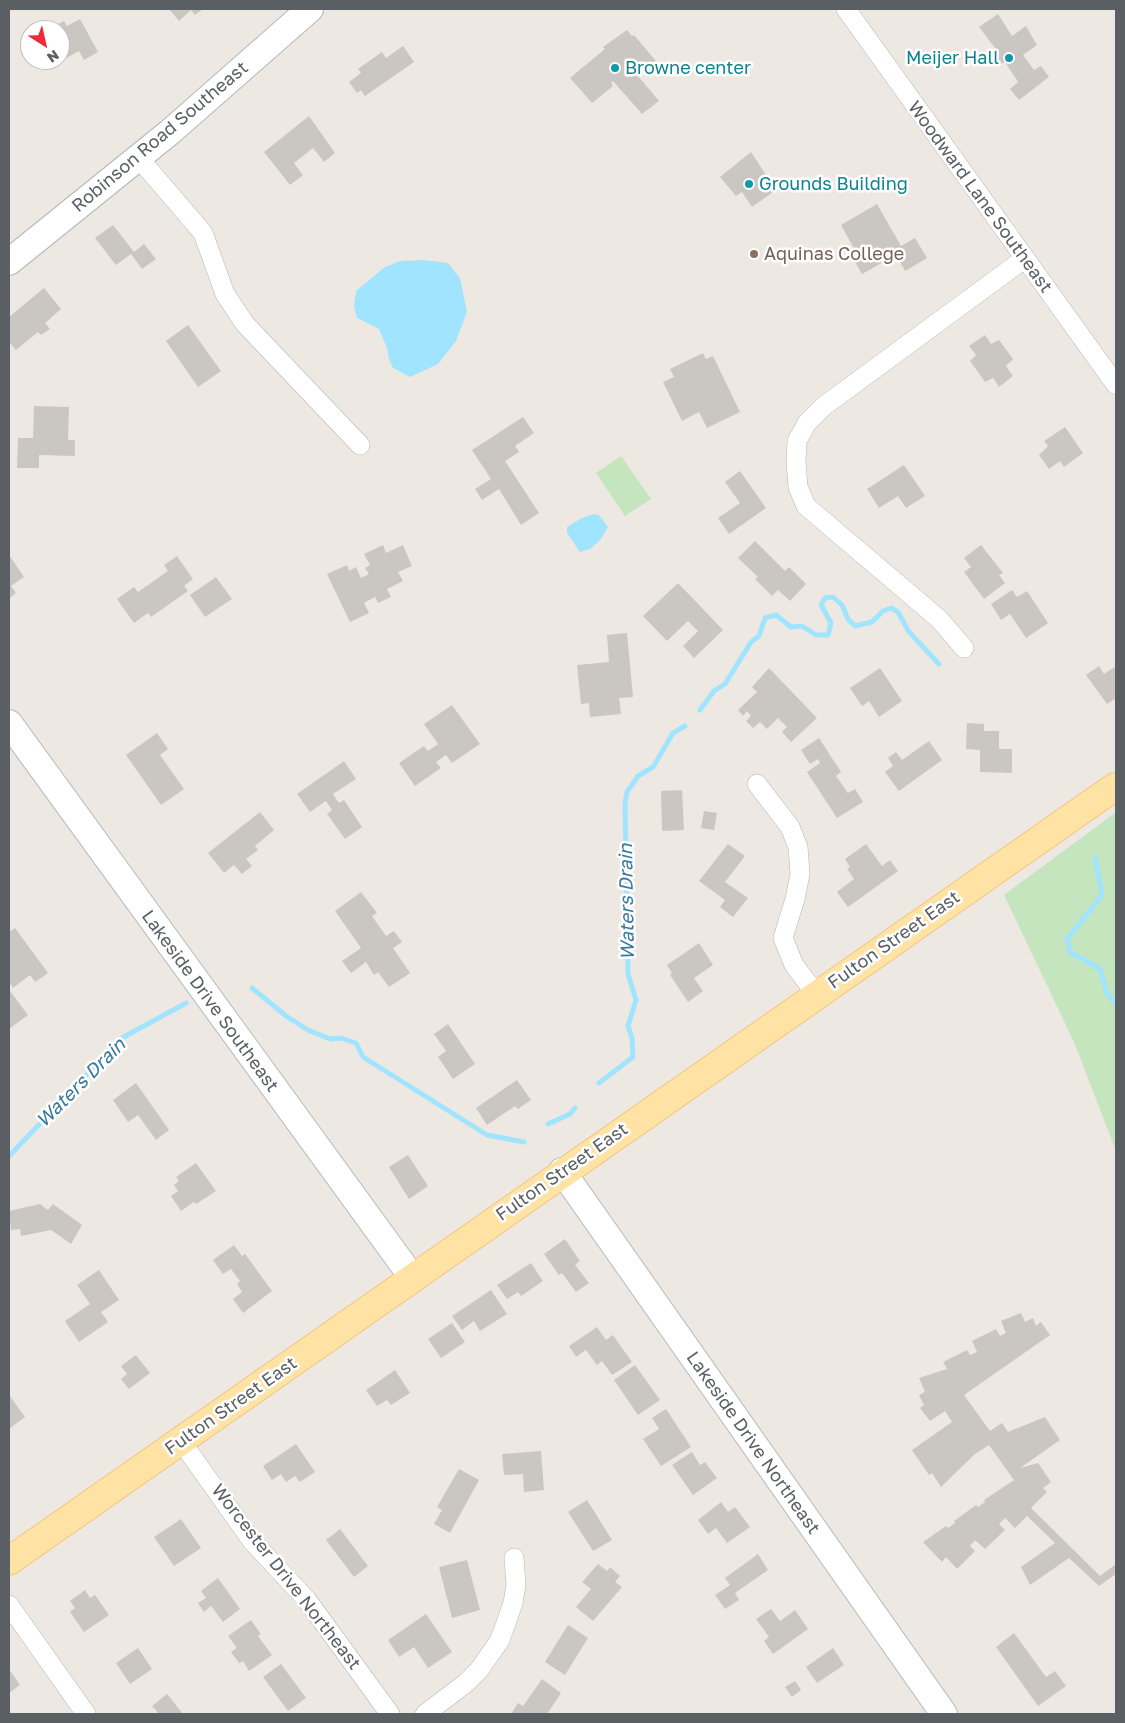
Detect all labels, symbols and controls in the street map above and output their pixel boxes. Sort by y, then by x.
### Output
north arrow [20,20,70,70]
text: N [44,47,63,67]
place label: Meijer Hall [906,47,999,69]
marker: Meijer Hall [1003,52,1015,64]
street label: Robinson Road Southeast [68,57,252,217]
place label: Browne center [625,57,751,79]
marker: Browne center [609,62,621,74]
street label: Woodward Lane Southeast [903,97,1057,297]
place label: Grounds Building [759,173,908,195]
marker: Grounds Building [743,178,755,190]
place label: Aquinas College [764,243,904,265]
marker: Aquinas College [748,248,760,260]
water label: Waters Drain [615,843,639,961]
street label: Fulton Street East [824,886,964,994]
street label: Lakeside Drive Southeast [137,906,283,1096]
water label: Waters Drain [32,1034,130,1132]
street label: Fulton Street East [492,1118,632,1226]
street label: Lakeside Drive Northeast [682,1348,824,1538]
street label: Fulton Street East [161,1352,301,1460]
street label: Worcester Drive Northeast [207,1480,365,1674]

